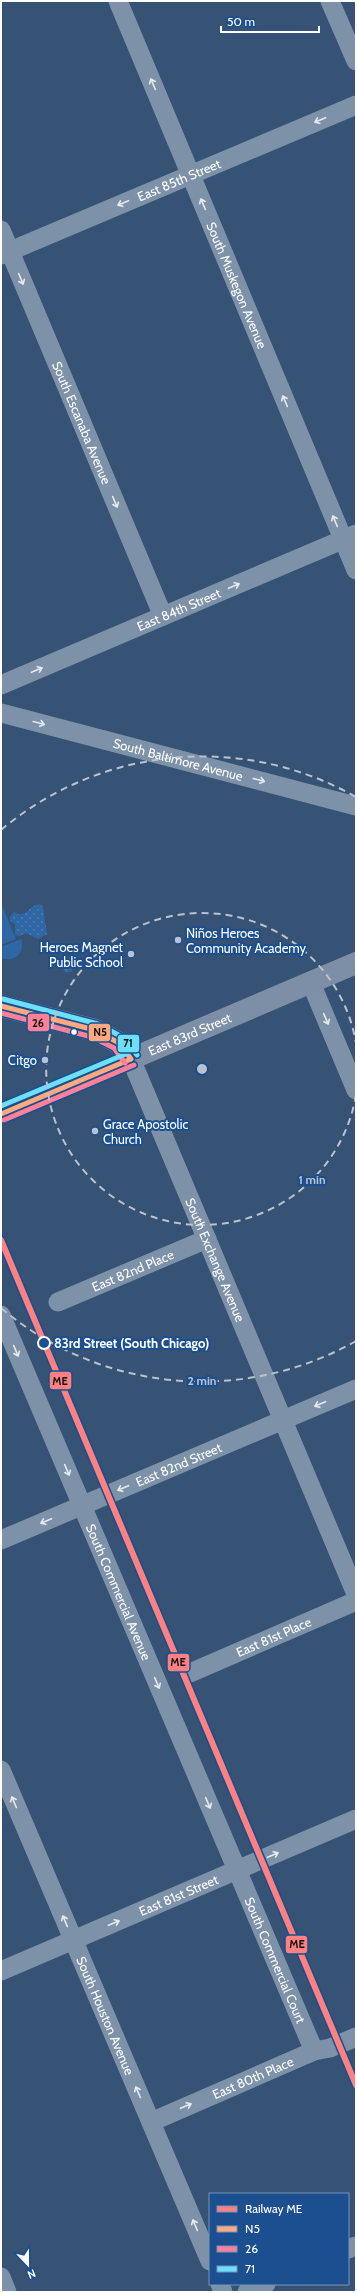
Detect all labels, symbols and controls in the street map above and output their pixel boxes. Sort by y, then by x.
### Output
scale bar [221,8,319,34]
text: 50 m [227,14,255,29]
one-way arrow [148,78,156,90]
one-way arrow [315,117,327,124]
street label: East 85th Street [135,155,223,205]
one-way arrow [198,198,206,210]
one-way arrow [118,200,130,208]
street label: South Muskegon Avenue [203,219,271,351]
one-way arrow [18,273,26,285]
street label: South Escanaba Avenue [49,359,115,487]
one-way arrow [281,396,289,408]
one-way arrow [112,496,119,508]
one-way arrow [331,515,339,527]
one-way arrow [227,582,239,589]
street label: East 84th Street [134,584,223,634]
one-way arrow [30,666,42,673]
one-way arrow [32,719,45,727]
street label: South Baltimore Avenue [111,735,245,784]
one-way arrow [253,777,266,785]
place label: Niños Heroes Community Academy [186,925,307,956]
marker: Niños Heroes Community Academy [173,935,183,945]
place label: Heroes Magnet Public School [40,939,124,970]
marker: Heroes Magnet Public School [126,949,136,959]
street label: East 83rd Street [146,1009,234,1059]
one-way arrow [323,1012,330,1024]
line badge: 26 [27,1013,50,1032]
text: 26 [32,1016,44,1030]
line badge: N5 [88,1023,111,1042]
text: N5 [93,1025,107,1039]
unlabelled marker [69,1027,79,1037]
line badge: 71 [117,1034,140,1053]
text: 71 [123,1036,133,1050]
place label: Citgo [8,1052,37,1068]
marker: Citgo [40,1055,50,1065]
centre of rings [195,1062,209,1076]
place label: Grace Apostolic Church [103,1116,188,1147]
marker: Grace Apostolic Church [90,1126,100,1136]
text: 1 min [298,1172,326,1187]
street label: South Exchange Avenue [182,1195,249,1324]
street label: East 82nd Place [89,1246,176,1295]
place label: 83rd Street (South Chicago) [54,1335,209,1351]
marker: 83rd Street (South Chicago) [37,1336,51,1350]
one-way arrow [13,1344,20,1356]
line badge: ME [49,1371,72,1390]
text: 2 min [188,1373,216,1388]
text: ME [52,1374,68,1388]
one-way arrow [315,1401,327,1408]
street label: East 82nd Street [133,1439,225,1490]
one-way arrow [64,1464,71,1476]
one-way arrow [118,1485,130,1492]
one-way arrow [40,1517,52,1525]
street label: South Commercial Avenue [83,1521,155,1663]
street label: East 81st Place [234,1613,314,1660]
line badge: ME [167,1653,190,1672]
text: ME [170,1655,186,1669]
one-way arrow [154,1676,161,1688]
one-way arrow [10,1796,18,1808]
one-way arrow [205,1796,212,1808]
one-way arrow [266,1851,278,1858]
street label: East 81st Street [136,1871,221,1919]
street label: South Commercial Court [241,1895,309,2026]
one-way arrow [61,1916,69,1928]
one-way arrow [108,1918,120,1926]
line badge: ME [285,1935,308,1954]
text: ME [289,1937,305,1951]
street label: South Houston Avenue [73,1954,138,2078]
street label: East 80th Place [210,2053,296,2102]
one-way arrow [134,2087,142,2099]
one-way arrow [180,2102,192,2109]
legend [209,2193,349,2285]
text: Railway ME [245,2201,303,2216]
one-way arrow [190,2219,198,2231]
text: N5 [245,2221,260,2236]
text: 26 [245,2241,258,2256]
north arrow [8,2245,48,2285]
text: 71 [245,2261,255,2276]
text: N [26,2266,38,2282]

